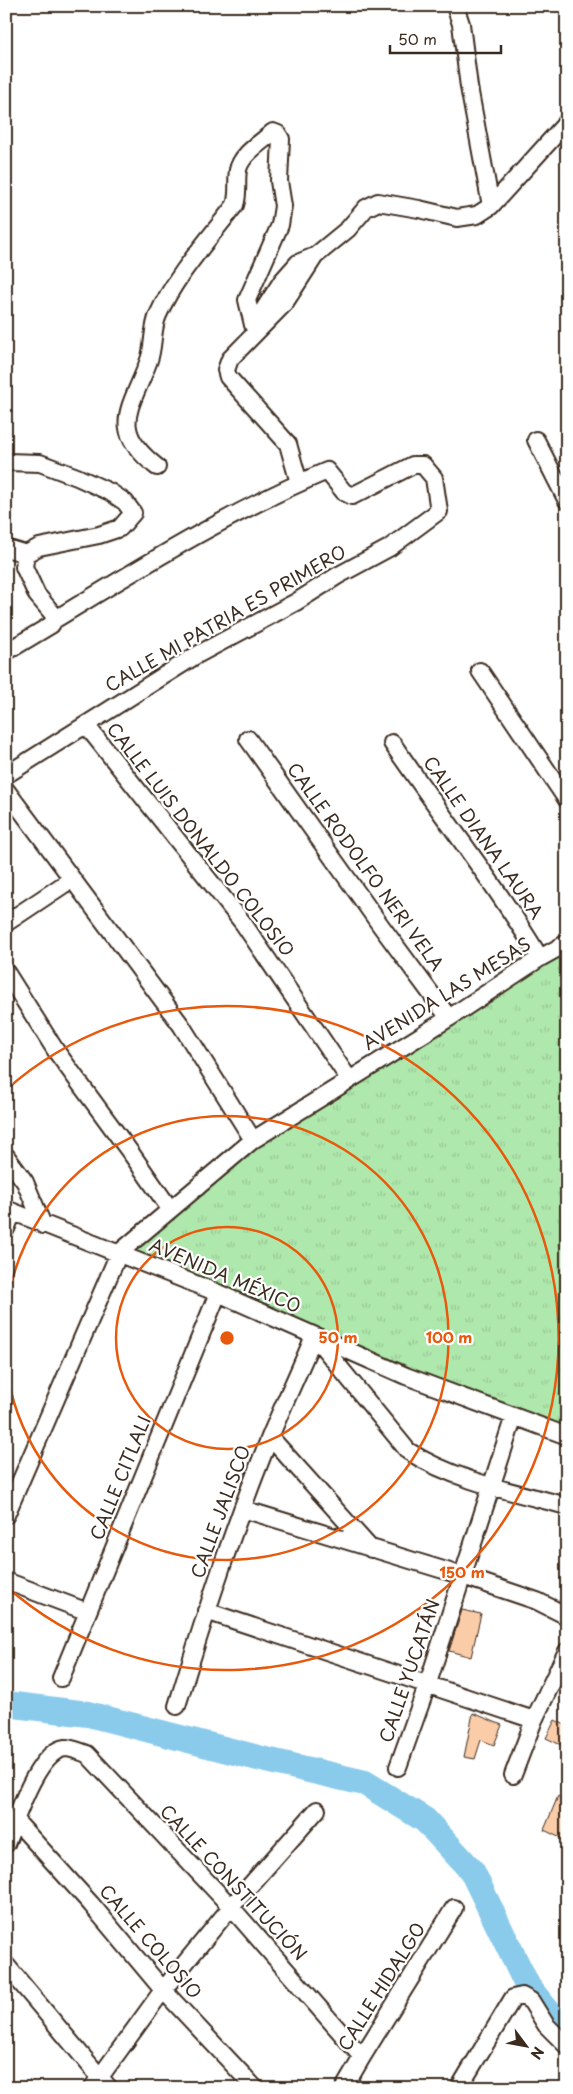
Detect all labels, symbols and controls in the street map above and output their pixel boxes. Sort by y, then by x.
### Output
scale bar [390,22,502,54]
text: 50 m [398,27,437,50]
street label: CALLE MI PATRIA ES PRIMERO [100,537,351,698]
street label: CALLE LUIS DONALDO COLOSIO [101,716,301,962]
street label: CALLE DIANA LAURA [418,750,551,924]
street label: CALLE RODOLFO NERI VELA [281,757,451,976]
street label: AVENIDA LAS MESAS [357,930,536,1056]
street label: AVENIDA MÉXICO [146,1230,306,1319]
text: 50 m [319,1325,357,1348]
text: 100 m [426,1325,472,1348]
centre of rings [218,1329,236,1347]
street label: CALLE CITLALI [82,1411,157,1544]
street label: CALLE JALISCO [183,1441,256,1582]
text: 150 m [439,1560,485,1583]
street label: CALLE YUCATÁN [371,1595,446,1746]
street label: CALLE CONSTITUCIÓN [154,1798,314,1966]
street label: CALLE COLOSIO [94,1878,209,2004]
street label: CALLE HIDALGO [330,1917,431,2056]
north arrow [500,2022,550,2072]
text: N [526,2043,549,2063]

